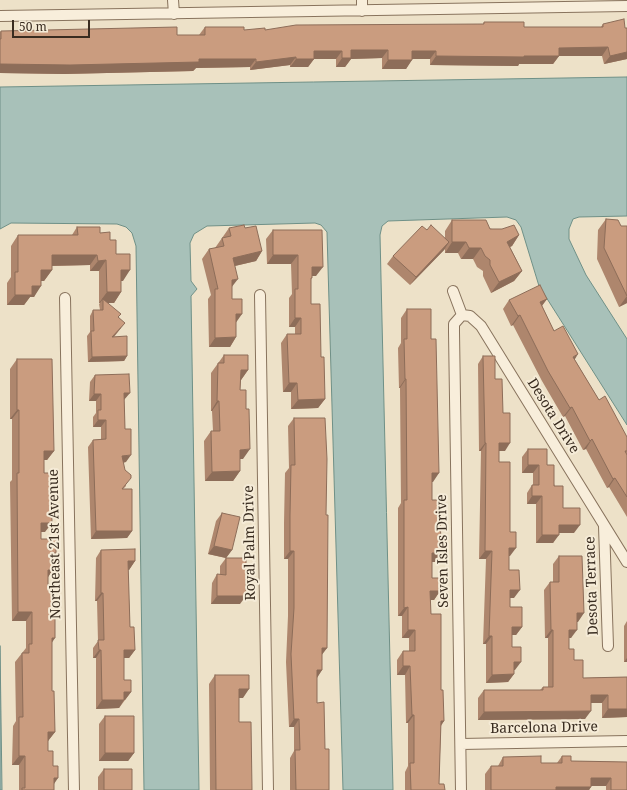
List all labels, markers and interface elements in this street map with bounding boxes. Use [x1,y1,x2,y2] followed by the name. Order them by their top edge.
[14,12,92,38] scale bar
[19,18,47,35] text: 50 m
[523,375,583,457] street label: Desota Drive
[45,469,65,619] street label: Northeast 21st Avenue
[241,485,259,601] street label: Royal Palm Drive
[434,494,452,608] street label: Seven Isles Drive
[582,536,602,636] street label: Desota Terrace
[490,719,598,737] street label: Barcelona Drive

